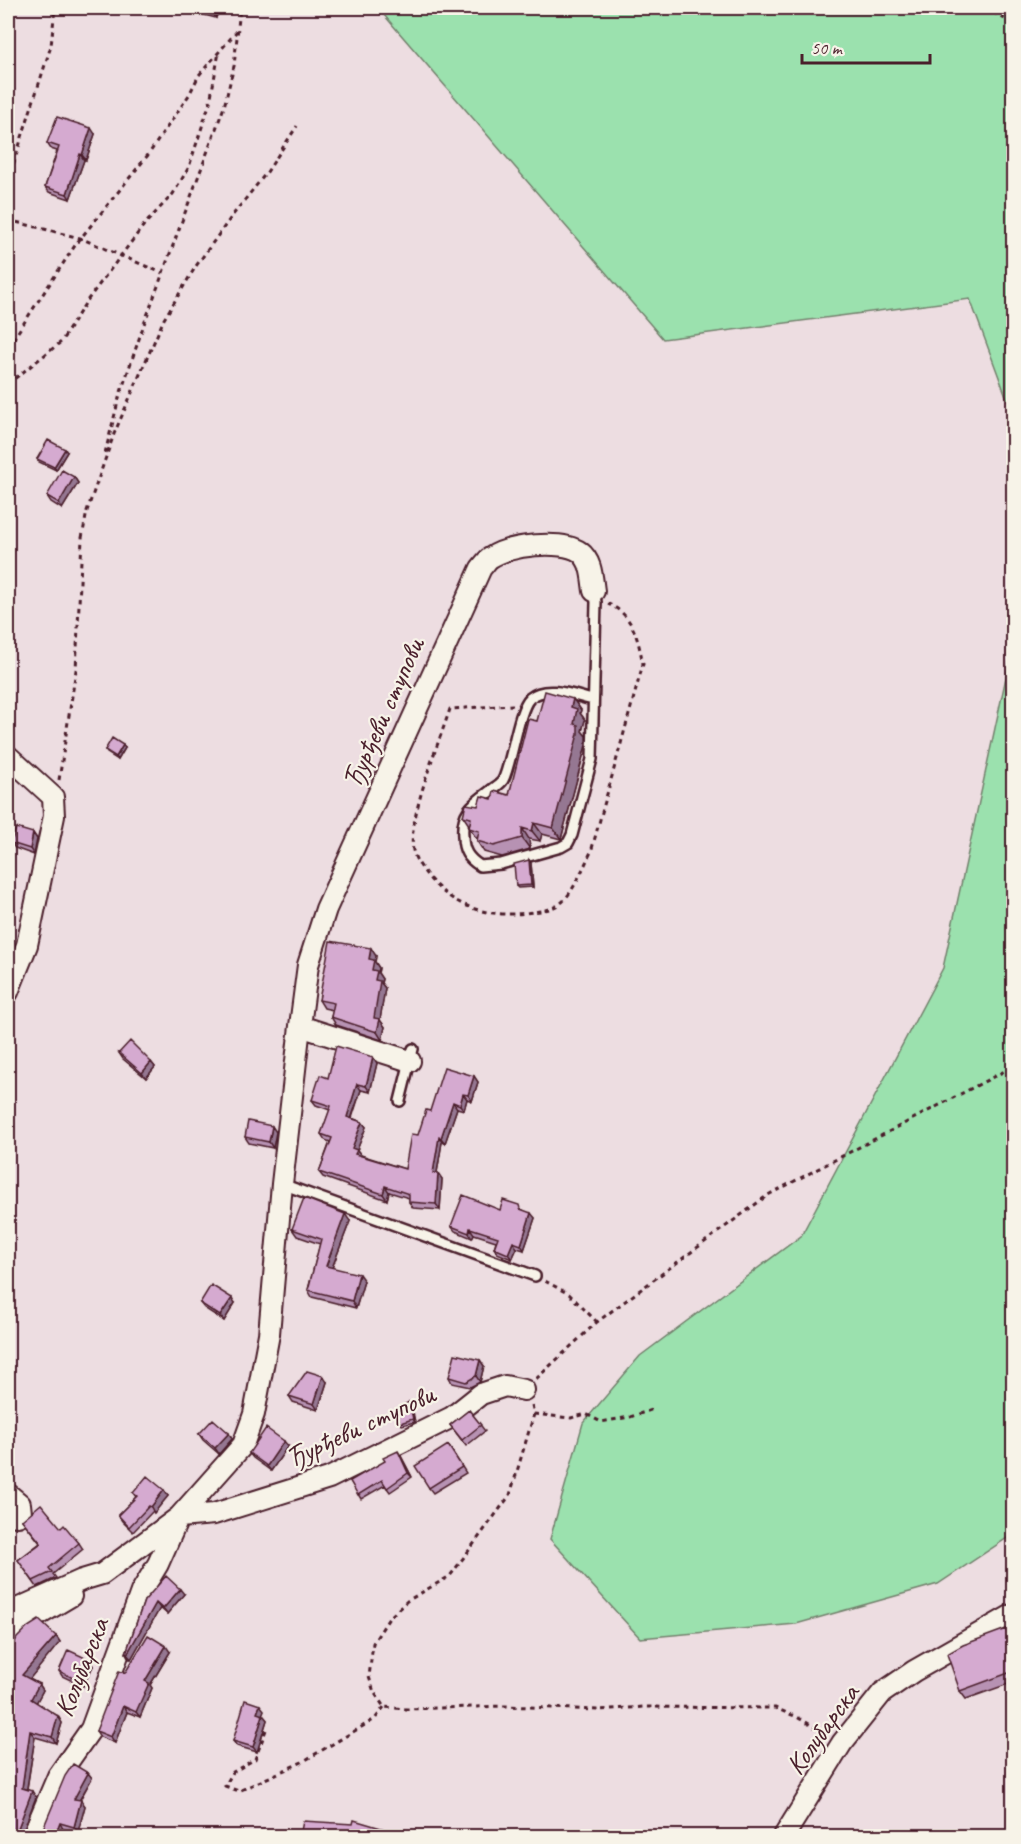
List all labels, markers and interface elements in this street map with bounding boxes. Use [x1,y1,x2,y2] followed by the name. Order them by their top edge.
[802,27,930,65] scale bar
[811,37,844,59] text: 50 m
[334,631,432,794] street label: Ђурђеви ступови
[280,1375,442,1476] street label: Ђурђеви ступови
[45,1611,117,1721] street label: Колубарска
[777,1675,868,1781] street label: Колубарска

